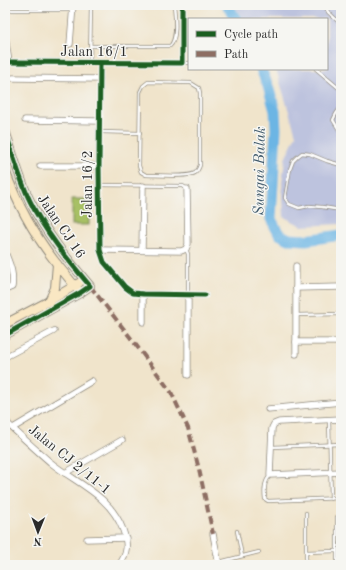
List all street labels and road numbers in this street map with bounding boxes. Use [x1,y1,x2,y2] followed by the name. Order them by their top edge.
[60,45,128,59] street label: Jalan 16/1
[81,150,95,218] street label: Jalan 16/2
[35,192,88,261] street label: Jalan CJ 16
[26,422,113,497] street label: Jalan CJ 2/11-1

